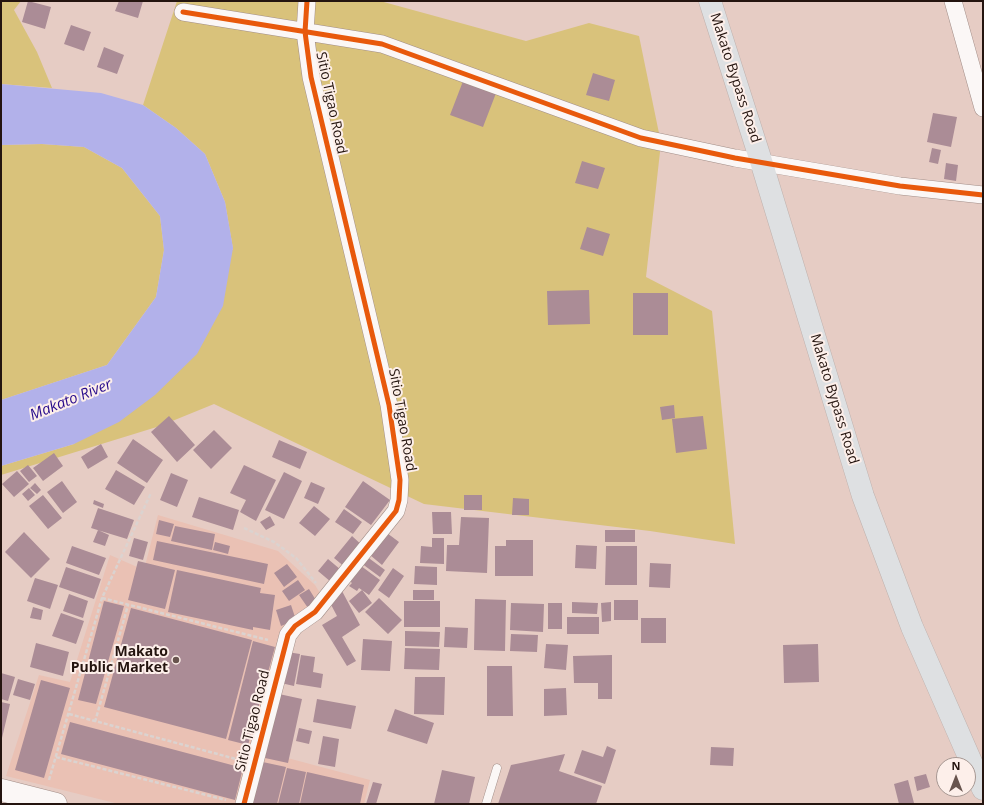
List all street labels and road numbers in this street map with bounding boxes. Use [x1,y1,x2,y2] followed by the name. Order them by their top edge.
[706,11,764,145] street label: Makato Bypass Road
[312,50,350,156] street label: Sitio Tigao Road
[806,332,862,466] street label: Makato Bypass Road
[385,367,419,473] street label: Sitio Tigao Road
[232,669,274,773] street label: Sitio Tigao Road

